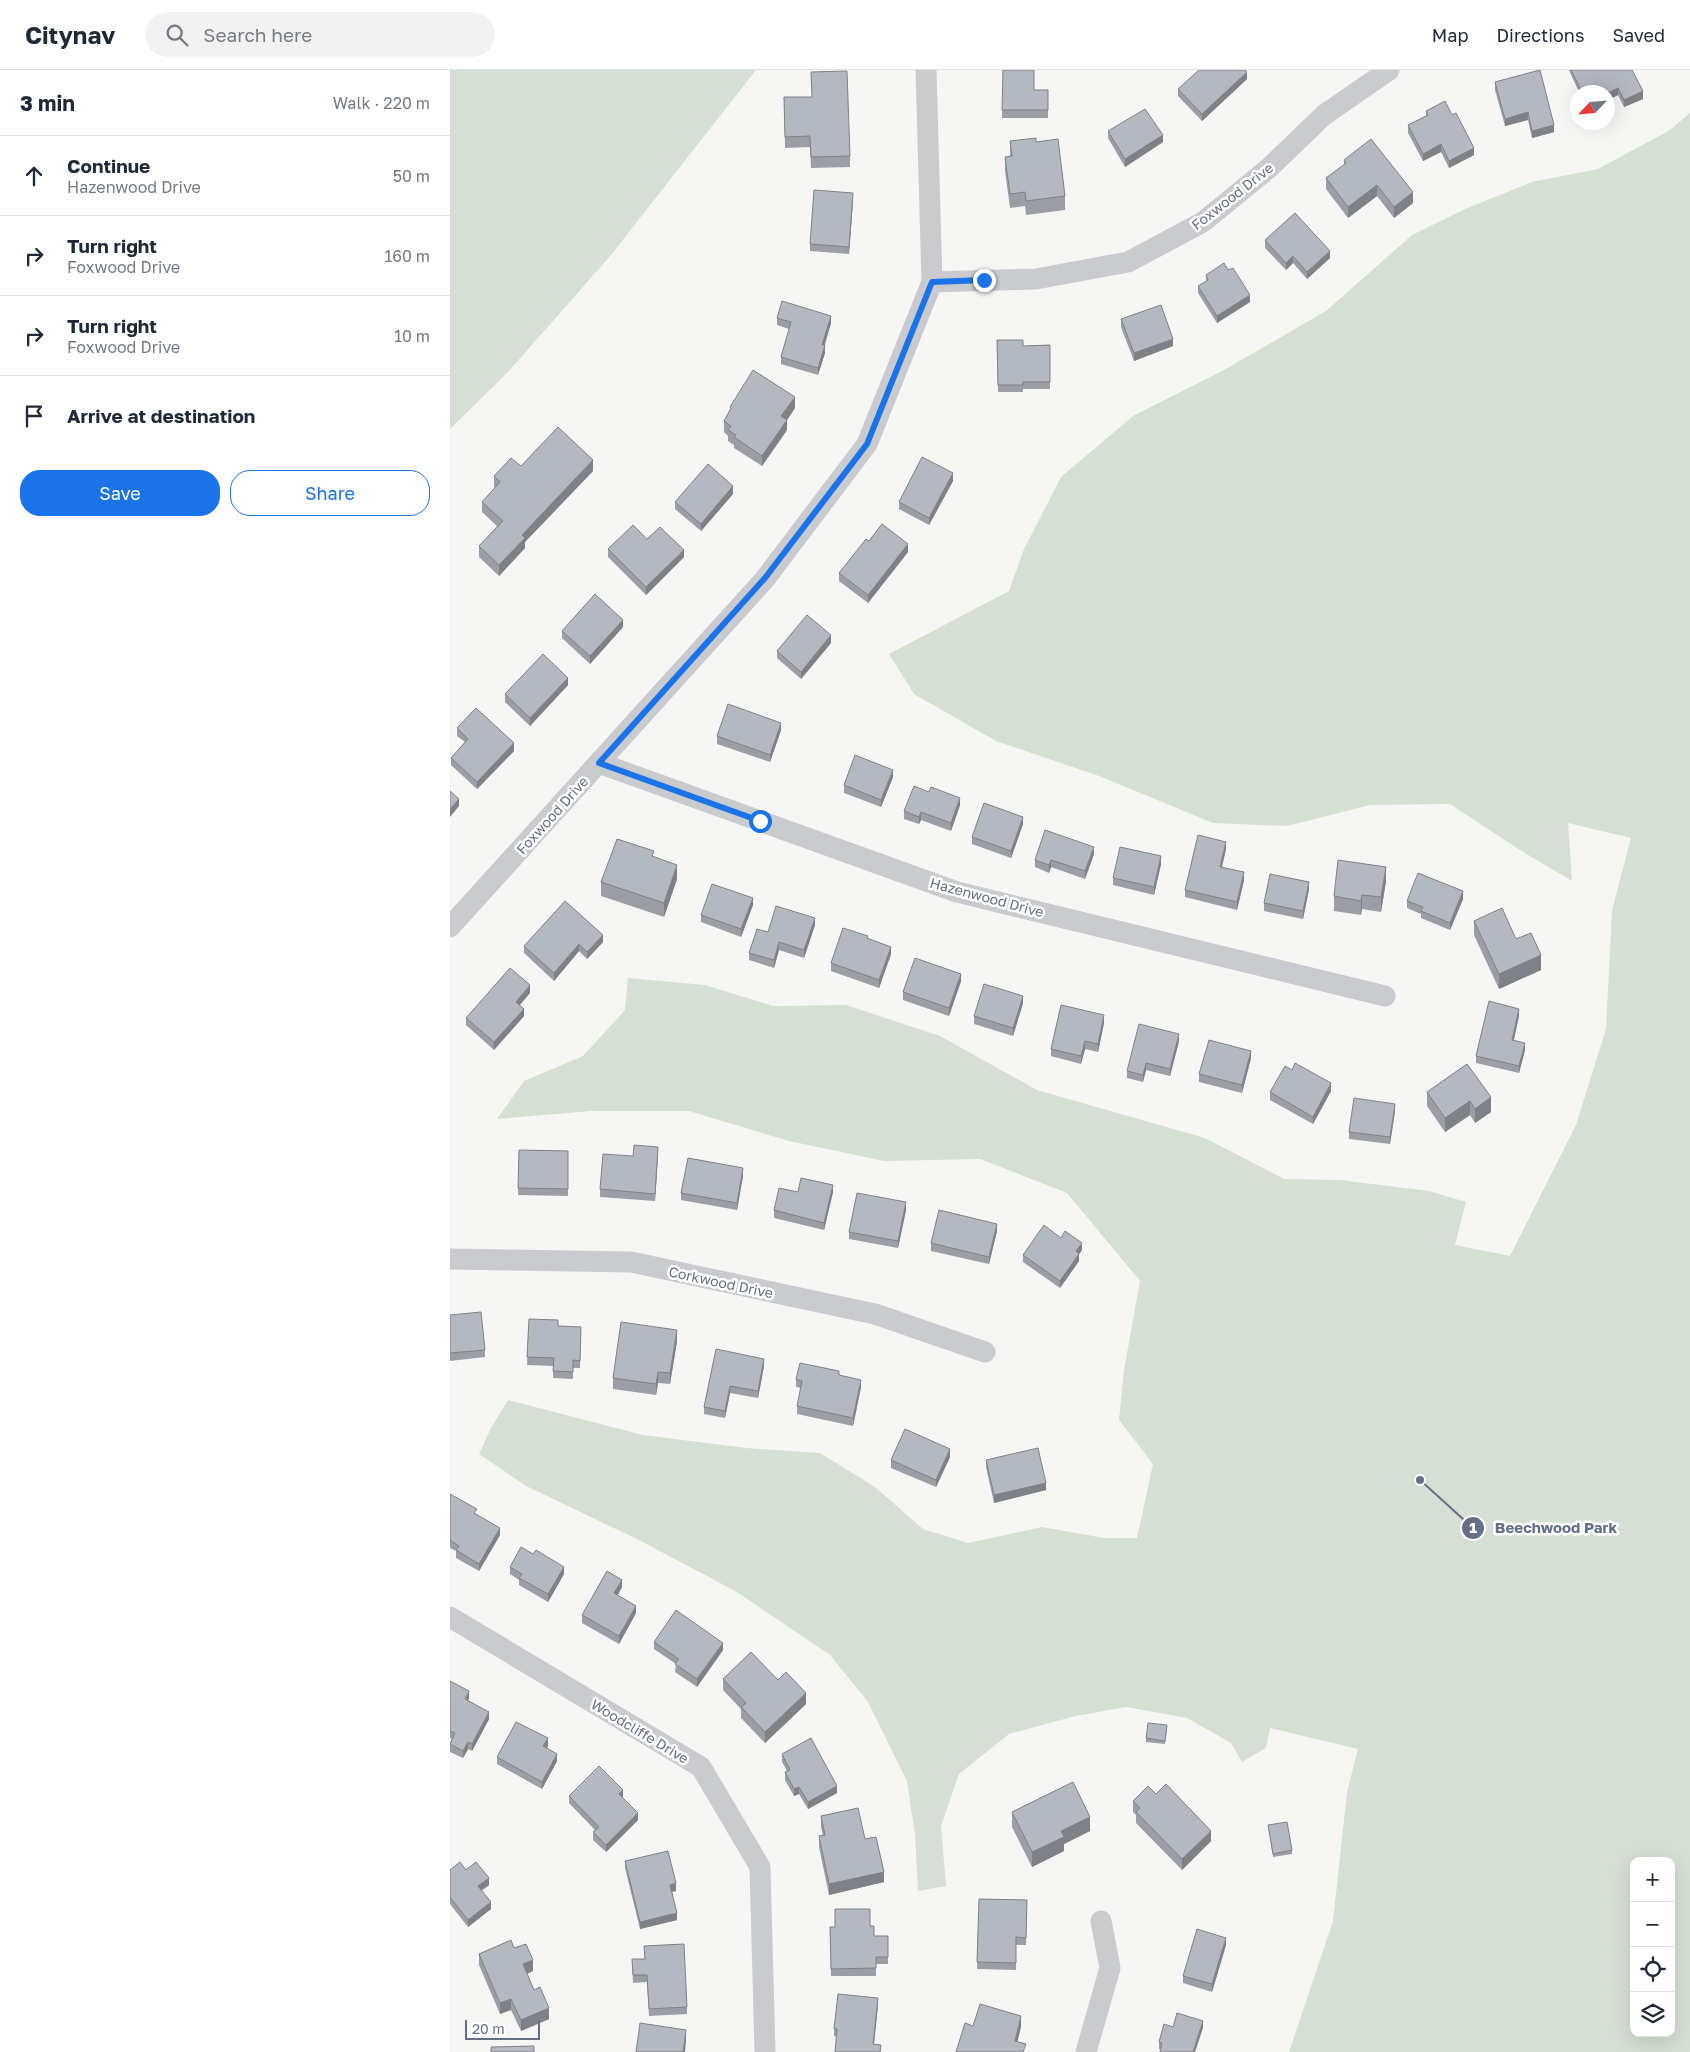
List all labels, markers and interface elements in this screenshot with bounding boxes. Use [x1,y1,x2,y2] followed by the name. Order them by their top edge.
[145,12,495,57] search box
[25,20,115,49] text: Citynav
[163,21,191,49] icon: search
[203,23,312,46] text: Search here
[1432,24,1468,46] text: Map
[1496,24,1584,46] text: Directions
[1612,24,1665,46] text: Saved
[1570,85,1615,130] north arrow
[20,90,75,116] text: 3 min
[333,93,430,113] text: Walk · 220 m
[67,154,150,177] text: Continue
[1188,159,1276,233] street label: Foxwood Drive
[20,162,48,190] icon: ahead
[393,166,430,186] text: 50 m
[67,177,201,197] text: Hazenwood Drive
[67,234,157,257] text: Turn right
[20,242,48,270] icon: right
[384,246,430,266] text: 160 m
[67,257,180,277] text: Foxwood Drive
[973,269,996,292] route end
[67,314,157,337] text: Turn right
[20,322,48,350] icon: right
[394,326,430,346] text: 10 m
[67,337,180,357] text: Foxwood Drive
[20,402,48,430] icon: arrive
[67,404,255,427] text: Arrive at destination
[20,470,220,516] button: Save
[230,470,430,516] button: Share
[513,773,591,857] street label: Foxwood Drive
[749,810,772,833] route start
[928,874,1046,920] street label: Hazenwood Drive
[667,1263,775,1301] street label: Corkwood Drive
[1460,1513,1627,1543] callout: Beechwood Park
[1469,1518,1477,1536] text: 1
[1495,1518,1617,1536] text: Beechwood Park
[588,1695,692,1767] street label: Woodcliffe Drive
[1630,1857,1675,2037] map controls
[1630,1857,1675,1902] button: +
[1630,1902,1675,1947] button: −
[1630,1947,1675,1992] button: locate
[1630,1992,1675,2037] button: layers
[465,2017,540,2040] scale bar
[472,2020,505,2037] text: 20 m

